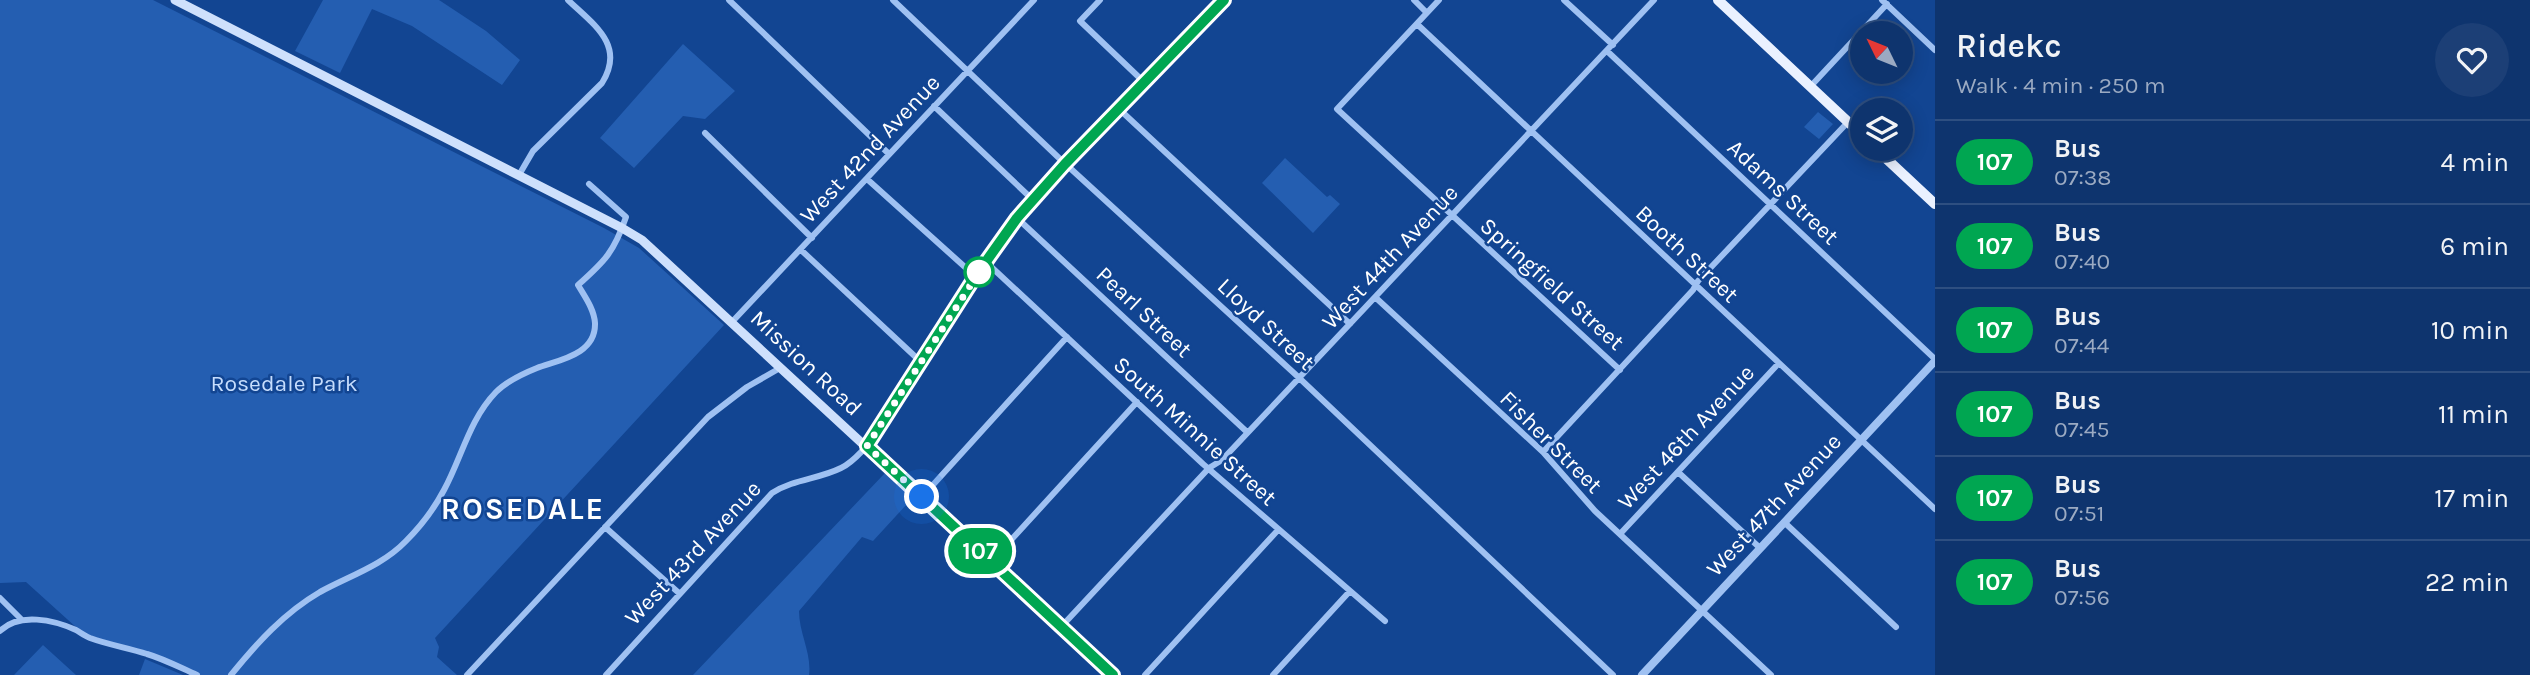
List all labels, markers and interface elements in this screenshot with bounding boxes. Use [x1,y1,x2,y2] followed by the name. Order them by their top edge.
[1850,21,1913,84] north arrow
[1850,21,1913,161] map controls
[2435,23,2509,97] button: heart
[1956,27,2062,65] text: Ridekc
[794,69,946,229] street label: West 42nd Avenue
[1956,72,2165,99] text: Walk · 4 min · 250 m
[1850,98,1913,161] button: layers
[2054,133,2101,164] text: Bus
[1722,134,1844,250] street label: Adams Street
[2441,147,2509,178] text: 4 min
[1977,148,2012,176] text: 107
[2054,164,2111,191] text: 07:38
[1316,179,1464,335] street label: West 44th Avenue
[1630,200,1744,309] street label: Booth Street
[1474,212,1630,356] street label: Springfield Street
[2054,217,2101,248] text: Bus
[2440,231,2509,262] text: 6 min
[1977,232,2012,260] text: 107
[2054,248,2110,275] text: 07:40
[964,257,994,287] unlabelled marker
[1091,261,1198,363] street label: Pearl Street
[1212,272,1320,376] street label: Lloyd Street
[2054,301,2101,332] text: Bus
[745,305,867,421] street label: Mission Road
[2431,315,2509,346] text: 10 min
[1977,316,2012,344] text: 107
[2054,332,2109,359] text: 07:44
[1108,351,1282,511] street label: South Minnie Street
[1612,359,1760,515] street label: West 46th Avenue
[210,370,358,397] park label: Rosedale Park
[1494,385,1608,499] street label: Fisher Street
[2054,385,2101,416] text: Bus
[2438,399,2509,430] text: 11 min
[1977,400,2012,428] text: 107
[2054,416,2110,443] text: 07:45
[1701,428,1847,582] street label: West 47th Avenue
[2054,469,2101,500] text: Bus
[619,475,767,631] street label: West 43rd Avenue
[904,479,939,514] your location
[2434,483,2509,514] text: 17 min
[1977,484,2012,512] text: 107
[441,491,605,527] district label: ROSEDALE
[2054,500,2104,527] text: 07:51
[940,528,1020,574] line badge: 107
[962,537,998,565] text: 107
[2054,553,2101,584] text: Bus
[2425,567,2509,598] text: 22 min
[1977,568,2012,596] text: 107
[2054,584,2110,611] text: 07:56

